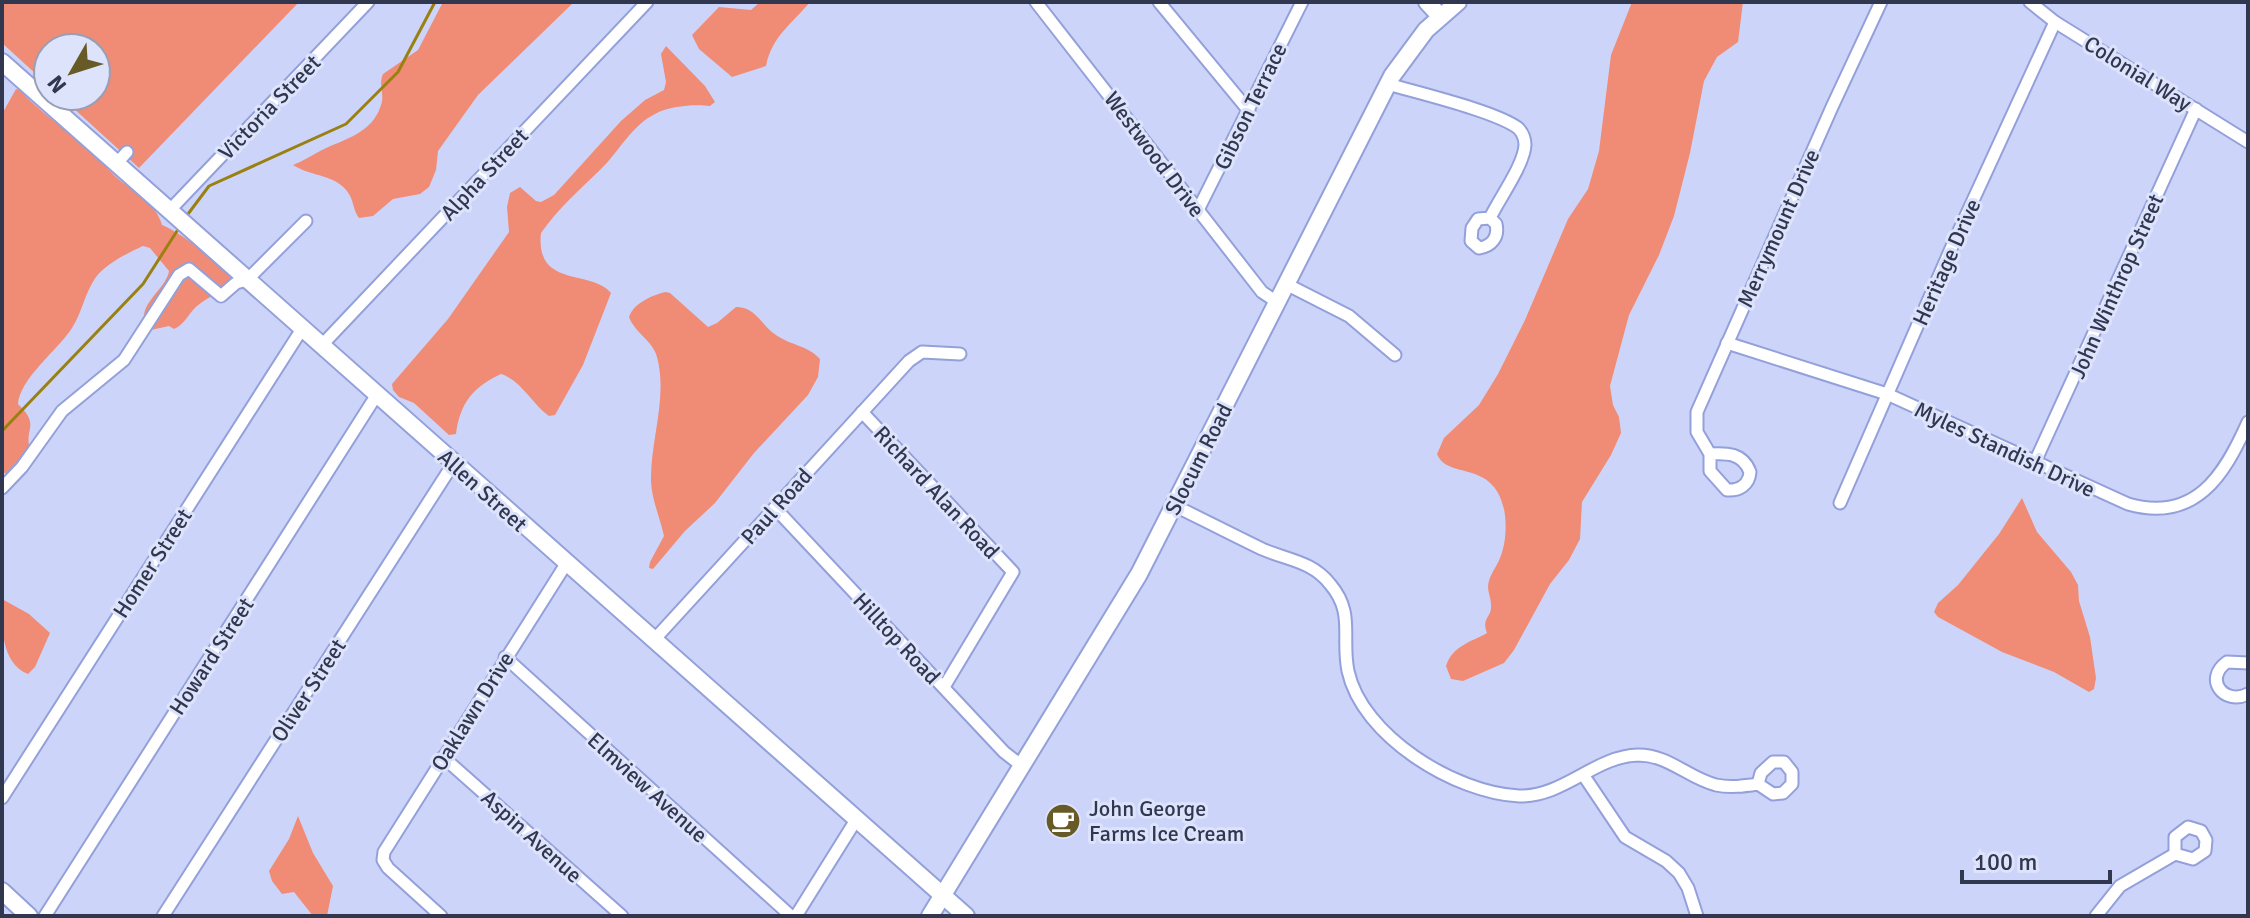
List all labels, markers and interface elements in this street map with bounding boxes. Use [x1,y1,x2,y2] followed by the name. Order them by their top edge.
[2079,30,2197,117] street label: Colonial Way
[32,32,112,112] north arrow
[1208,38,1293,174] street label: Gibson Terrace
[213,49,326,166] street label: Victoria Street
[42,70,72,99] text: N
[1099,86,1211,223] street label: Westwood Drive
[435,122,534,226] street label: Alpha Street
[1731,145,1825,312] street label: Merrymount Drive
[2064,189,2169,383] street label: John Winthrop Street
[1907,195,1986,330] street label: Heritage Drive
[1910,396,2099,503] street label: Myles Standish Drive
[1159,399,1238,520] street label: Slocum Road
[868,420,1005,564] street label: Richard Alan Road
[432,443,533,538] street label: Allen Street
[735,463,818,550] street label: Paul Road
[107,503,198,623] street label: Homer Street
[847,587,946,690] street label: Hilltop Road
[163,592,260,720] street label: Howard Street
[265,633,352,747] street label: Oliver Street
[425,647,520,776] street label: Oaklawn Drive
[582,726,713,848] street label: Elmview Avenue
[476,784,588,889] street label: Aspin Avenue
[1089,795,1244,847] place label: John George Farms Ice Cream
[1044,802,1082,840] cafe icon: John George Farms Ice Cream
[1962,834,2110,884] scale bar
[1974,847,2037,877] text: 100 m

